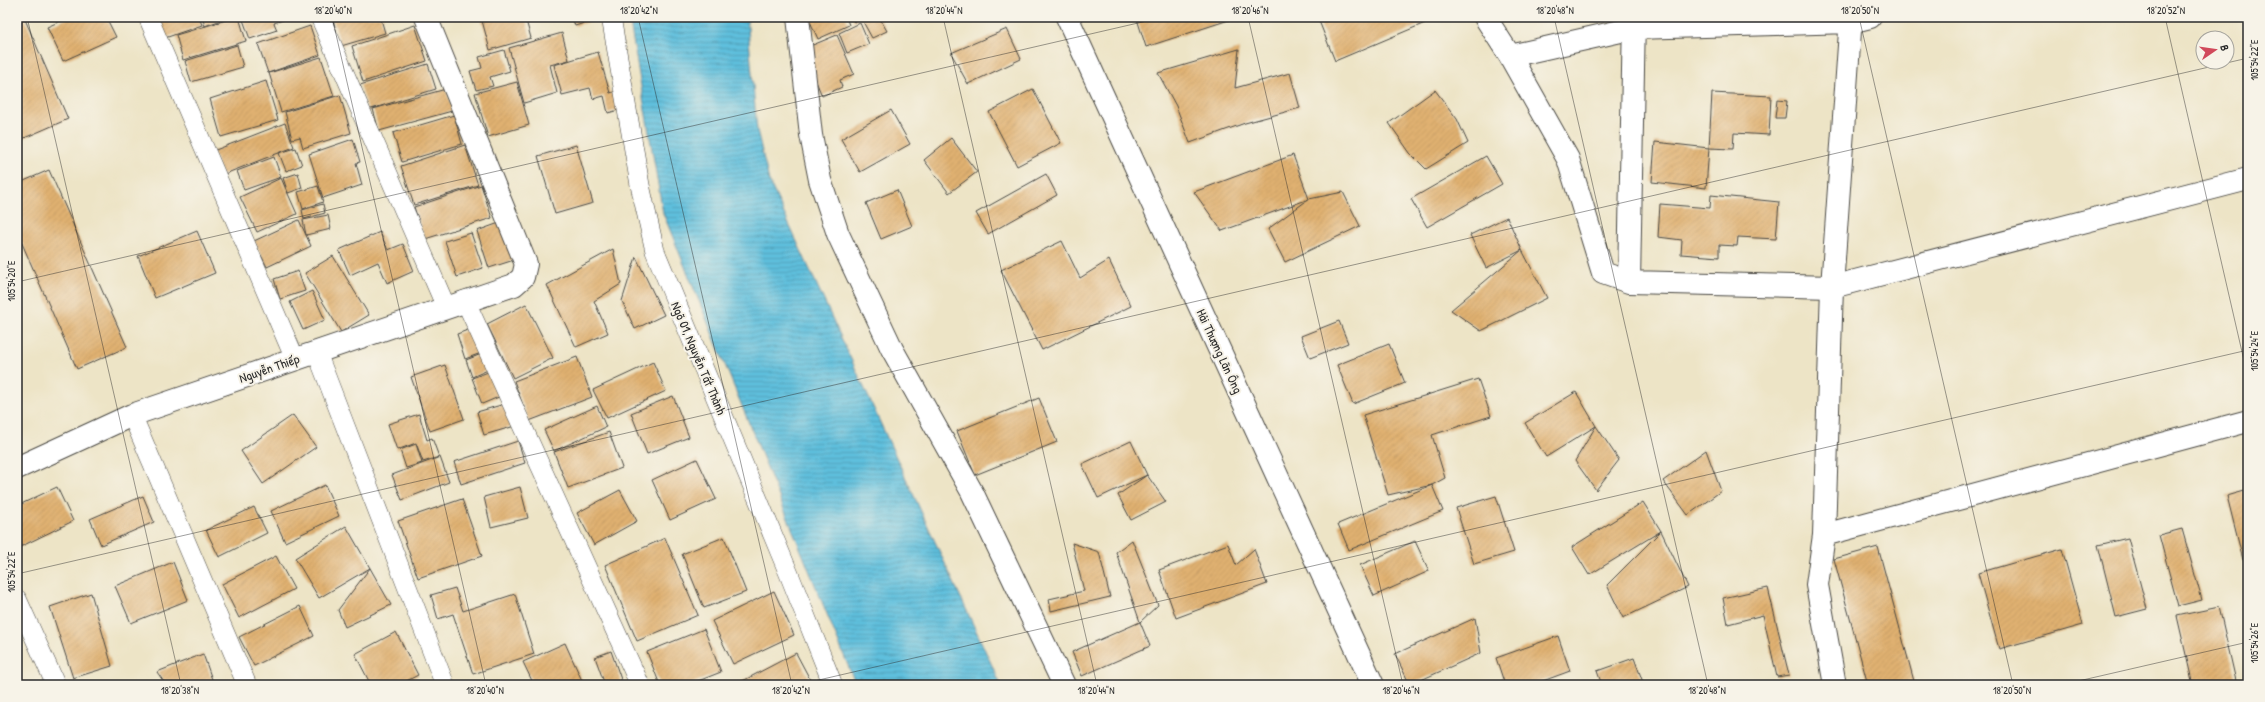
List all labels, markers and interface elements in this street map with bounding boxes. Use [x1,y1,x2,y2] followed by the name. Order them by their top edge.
[314,4,352,17] text: 18°20'40"N
[620,4,658,17] text: 18°20'42"N
[926,4,962,17] text: 18°20'44"N
[1231,4,1269,17] text: 18°20'46"N
[1536,4,1574,17] text: 18°20'48"N
[1841,4,1879,17] text: 18°20'50"N
[2147,4,2185,17] text: 18°20'52"N
[2195,30,2235,70] north arrow
[2248,39,2261,81] text: 105°54'22"E
[2217,43,2232,52] text: B
[5,260,18,301] text: 105°54'20"E
[667,299,731,418] street label: Ngõ 01, Nguyễn Tất Thành
[1193,306,1248,396] street label: Hải Thượng Lãn Ông
[2248,330,2261,371] text: 105°54'24"E
[236,349,302,387] street label: Nguyễn Thiếp
[5,551,18,593] text: 105°54'22"E
[2248,622,2261,663] text: 105°54'26"E
[161,684,199,697] text: 18°20'38"N
[466,684,504,697] text: 18°20'40"N
[772,684,810,697] text: 18°20'42"N
[1078,684,1114,697] text: 18°20'44"N
[1382,684,1420,697] text: 18°20'46"N
[1688,684,1726,697] text: 18°20'48"N
[1993,684,2031,697] text: 18°20'50"N

